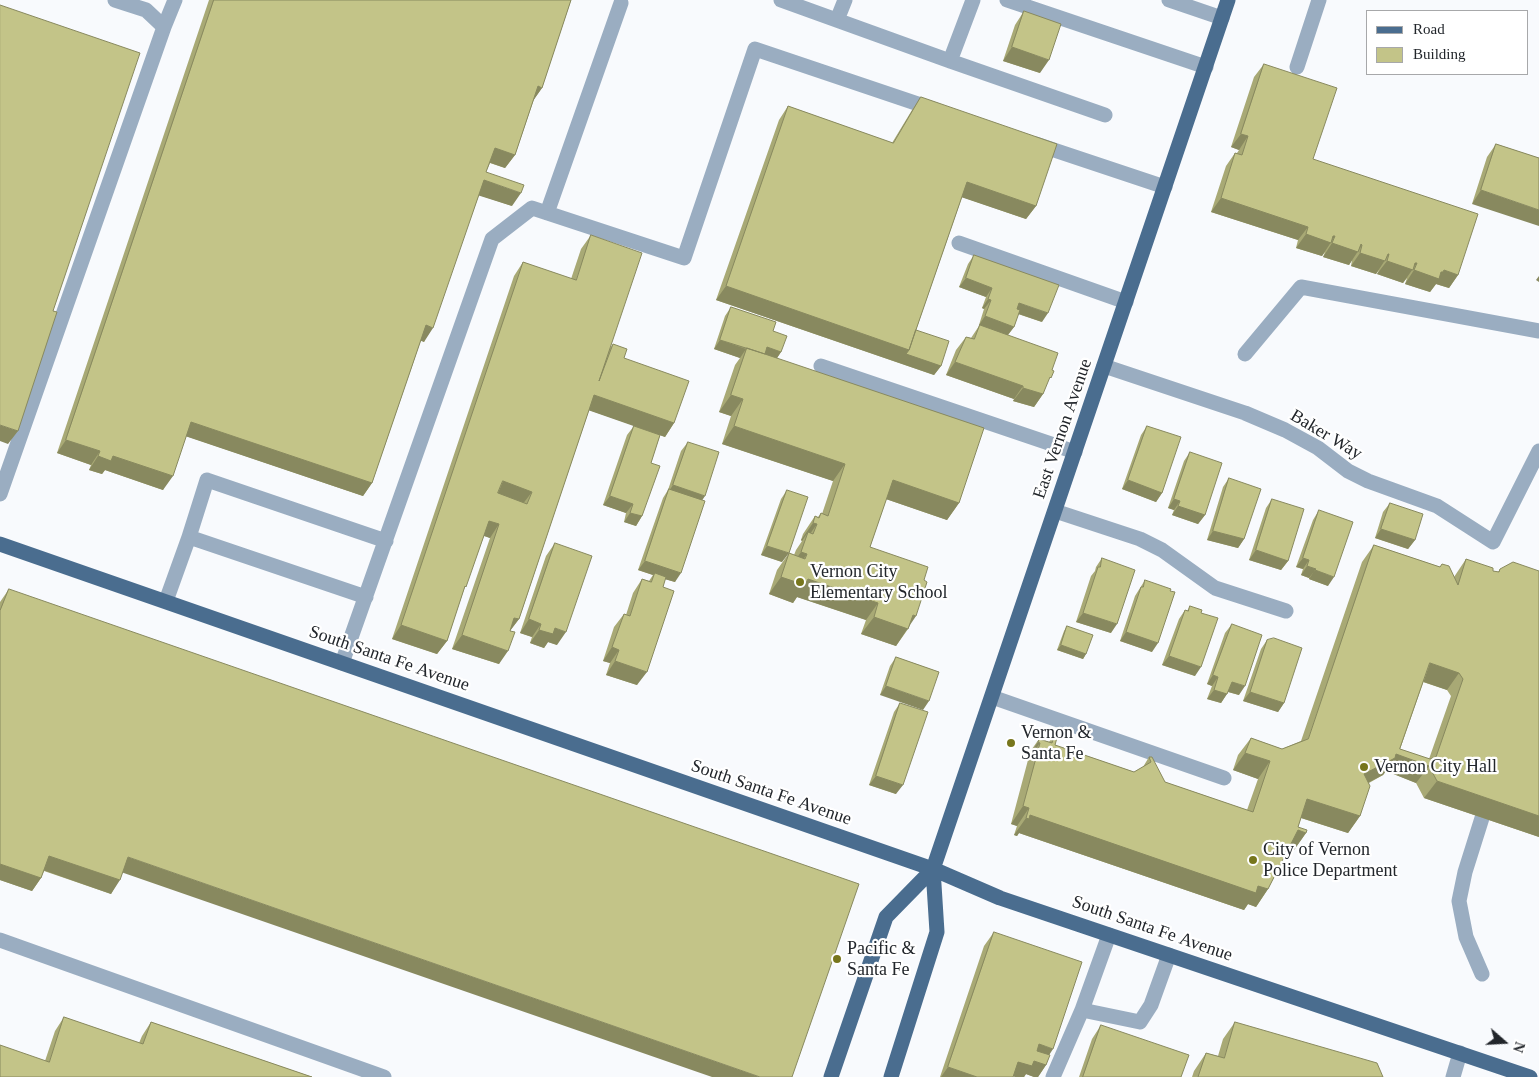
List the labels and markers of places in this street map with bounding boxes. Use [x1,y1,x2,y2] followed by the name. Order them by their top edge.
[810,561,947,604] place label: Vernon City Elementary School
[794,576,806,588] marker: Vernon City Elementary School
[1021,722,1091,764] place label: Vernon & Santa Fe
[1005,737,1017,749] marker: Vernon & Santa Fe
[1374,756,1497,778] place label: Vernon City Hall
[1358,761,1370,773] marker: Vernon City Hall
[1263,839,1397,882] place label: City of Vernon Police Department
[1247,854,1259,866] marker: City of Vernon Police Department
[847,938,915,981] place label: Pacific & Santa Fe
[831,953,843,965] marker: Pacific & Santa Fe

